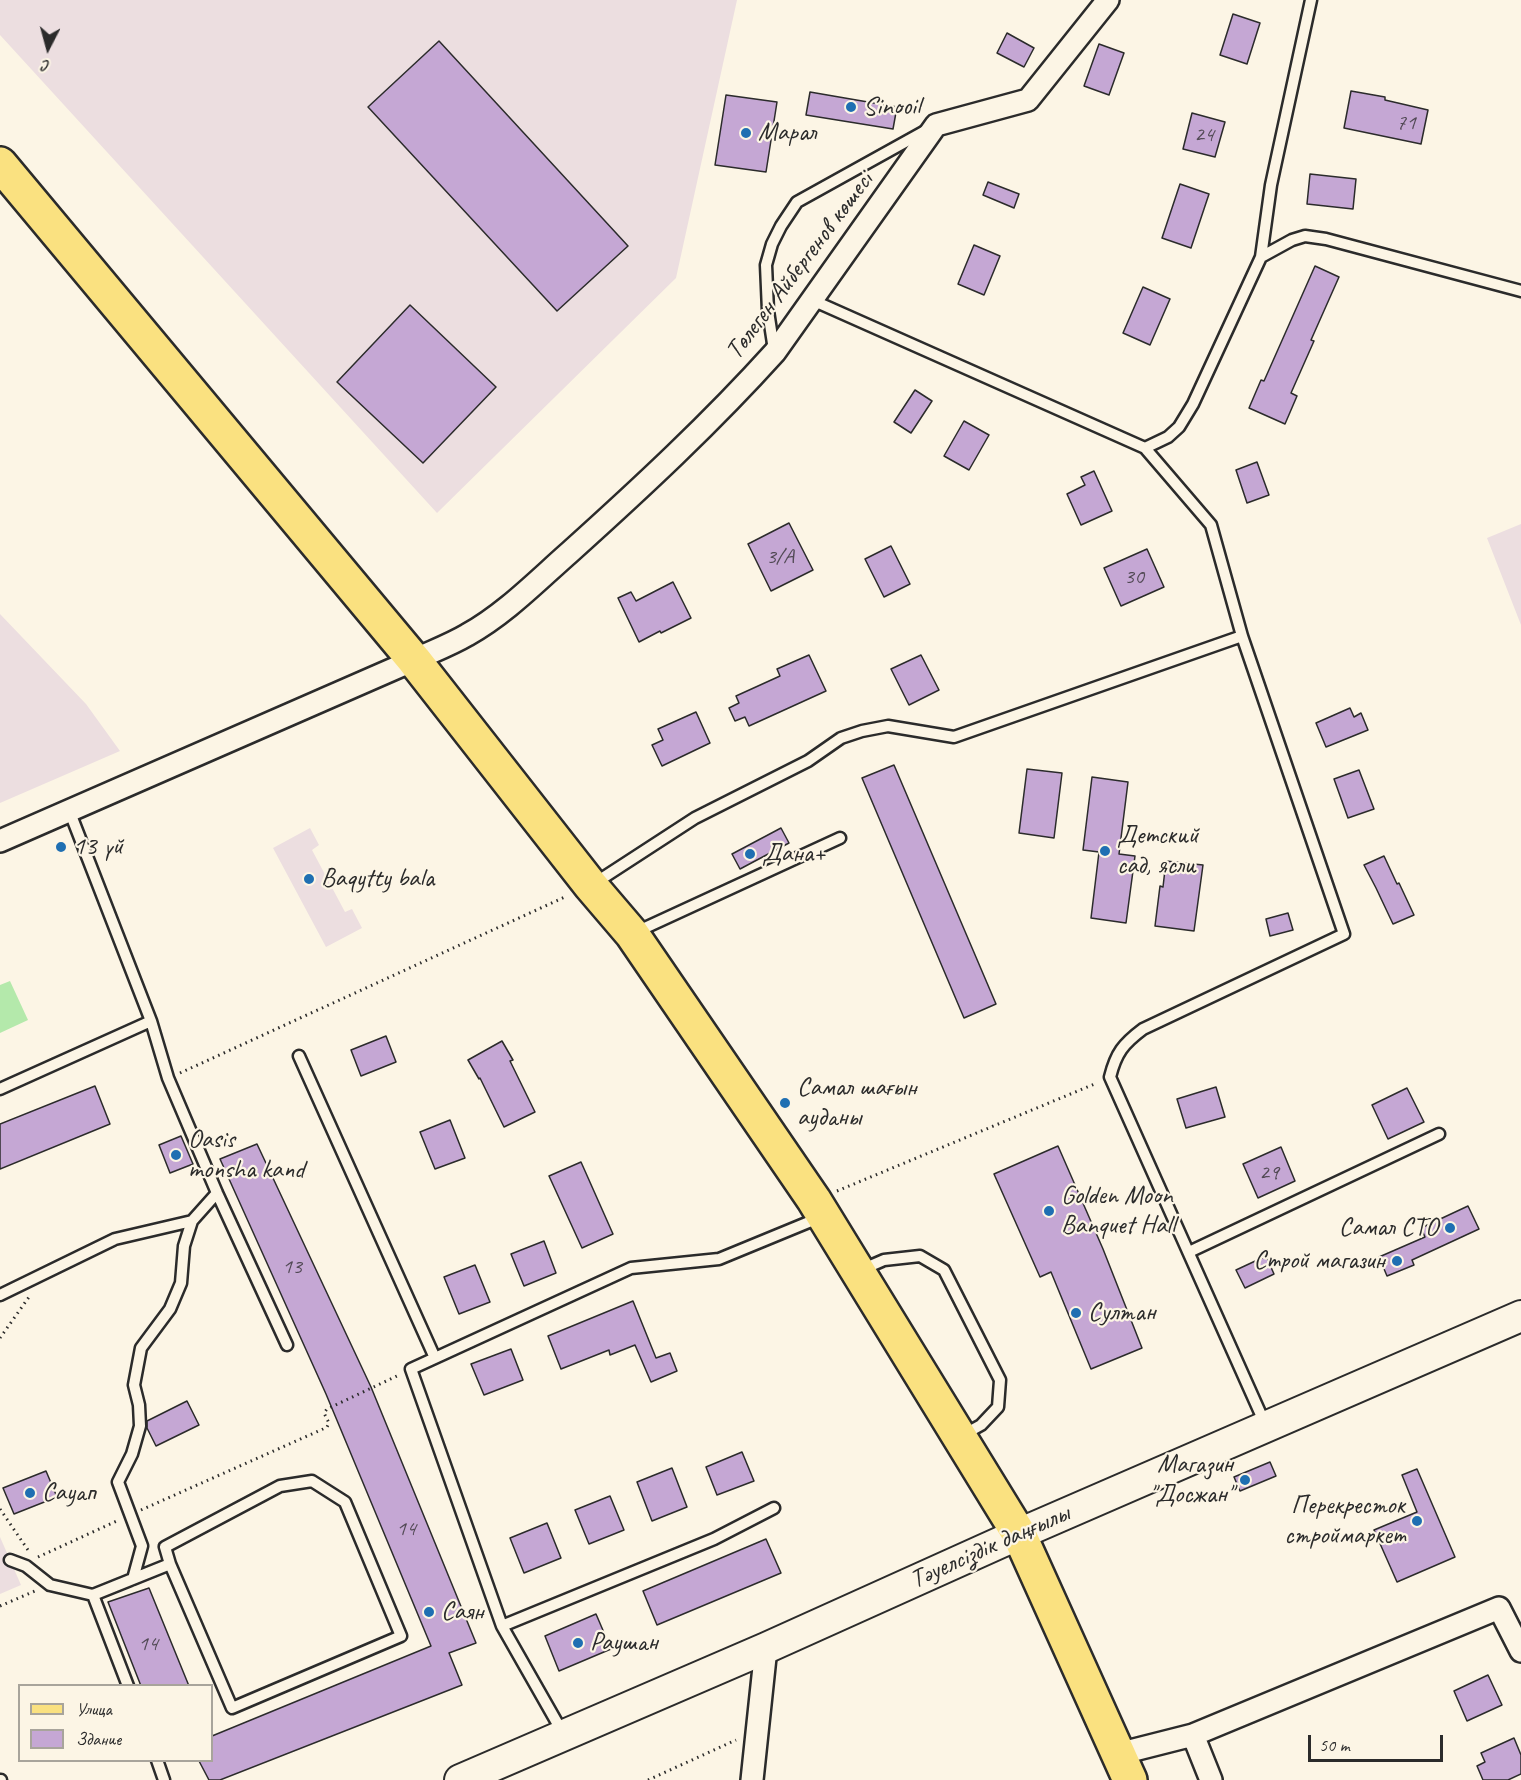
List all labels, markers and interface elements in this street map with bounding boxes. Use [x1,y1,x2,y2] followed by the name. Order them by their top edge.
[18,18,78,78] north arrow
[41,56,51,76] text: С
[863,91,920,123] place label: Sinooil
[844,100,858,114] marker: Sinooil
[1396,110,1416,136] house number: 71
[758,117,816,149] place label: Марал
[1194,122,1214,148] house number: 24
[739,126,753,140] marker: Марал
[719,166,881,366] street label: Төлеген Айбергенов көшесі
[766,544,794,570] house number: 3/А
[1124,564,1144,590] house number: 30
[1117,820,1198,882] place label: Детский сад, ясли
[73,831,123,863] place label: 13 үй
[762,838,825,870] place label: Дана+
[54,840,68,854] marker: 13 үй
[1098,844,1112,858] marker: Детский сад, ясли
[743,847,757,861] marker: Дана+
[321,863,434,895] place label: Baqytty bala
[302,872,316,886] marker: Baqytty bala
[797,1072,917,1134] place label: Самал шағын ауданы
[778,1096,792,1110] marker: Самал шағын ауданы
[188,1124,304,1186] place label: Oasis monsha kand
[169,1148,183,1162] marker: Oasis monsha kand
[1259,1160,1279,1186] house number: 29
[1061,1180,1175,1242] place label: Golden Moon Banquet Hall
[1042,1204,1056,1218] marker: Golden Moon Banquet Hall
[1339,1212,1438,1244] place label: Самал СТО
[1443,1221,1457,1235] marker: Самал СТО
[1253,1245,1385,1277] place label: Строй магазин
[282,1254,302,1280] house number: 13
[1390,1254,1404,1268] marker: Строй магазин
[1088,1297,1155,1329] place label: Султан
[1069,1306,1083,1320] marker: Султан
[1149,1449,1233,1510] place label: Магазин "Досжан"
[1238,1473,1252,1487] marker: Магазин "Досжан"
[42,1477,96,1509] place label: Сауап
[23,1486,37,1500] marker: Сауап
[1284,1490,1405,1552] place label: Перекресток строймаркет
[905,1498,1075,1596] street label: Тәуелсіздік даңғылы
[1410,1514,1424,1528] marker: Перекресток строймаркет
[396,1516,416,1542] house number: 14
[441,1596,484,1628] place label: Саян
[422,1605,436,1619] marker: Саян
[590,1627,658,1659] place label: Раушан
[138,1631,158,1657] house number: 14
[571,1636,585,1650] marker: Раушан
[18,1684,213,1762] legend
[76,1698,112,1720] text: Улица
[1311,1723,1446,1761] scale bar
[76,1728,121,1750] text: Здание
[1319,1734,1350,1756] text: 50 m

